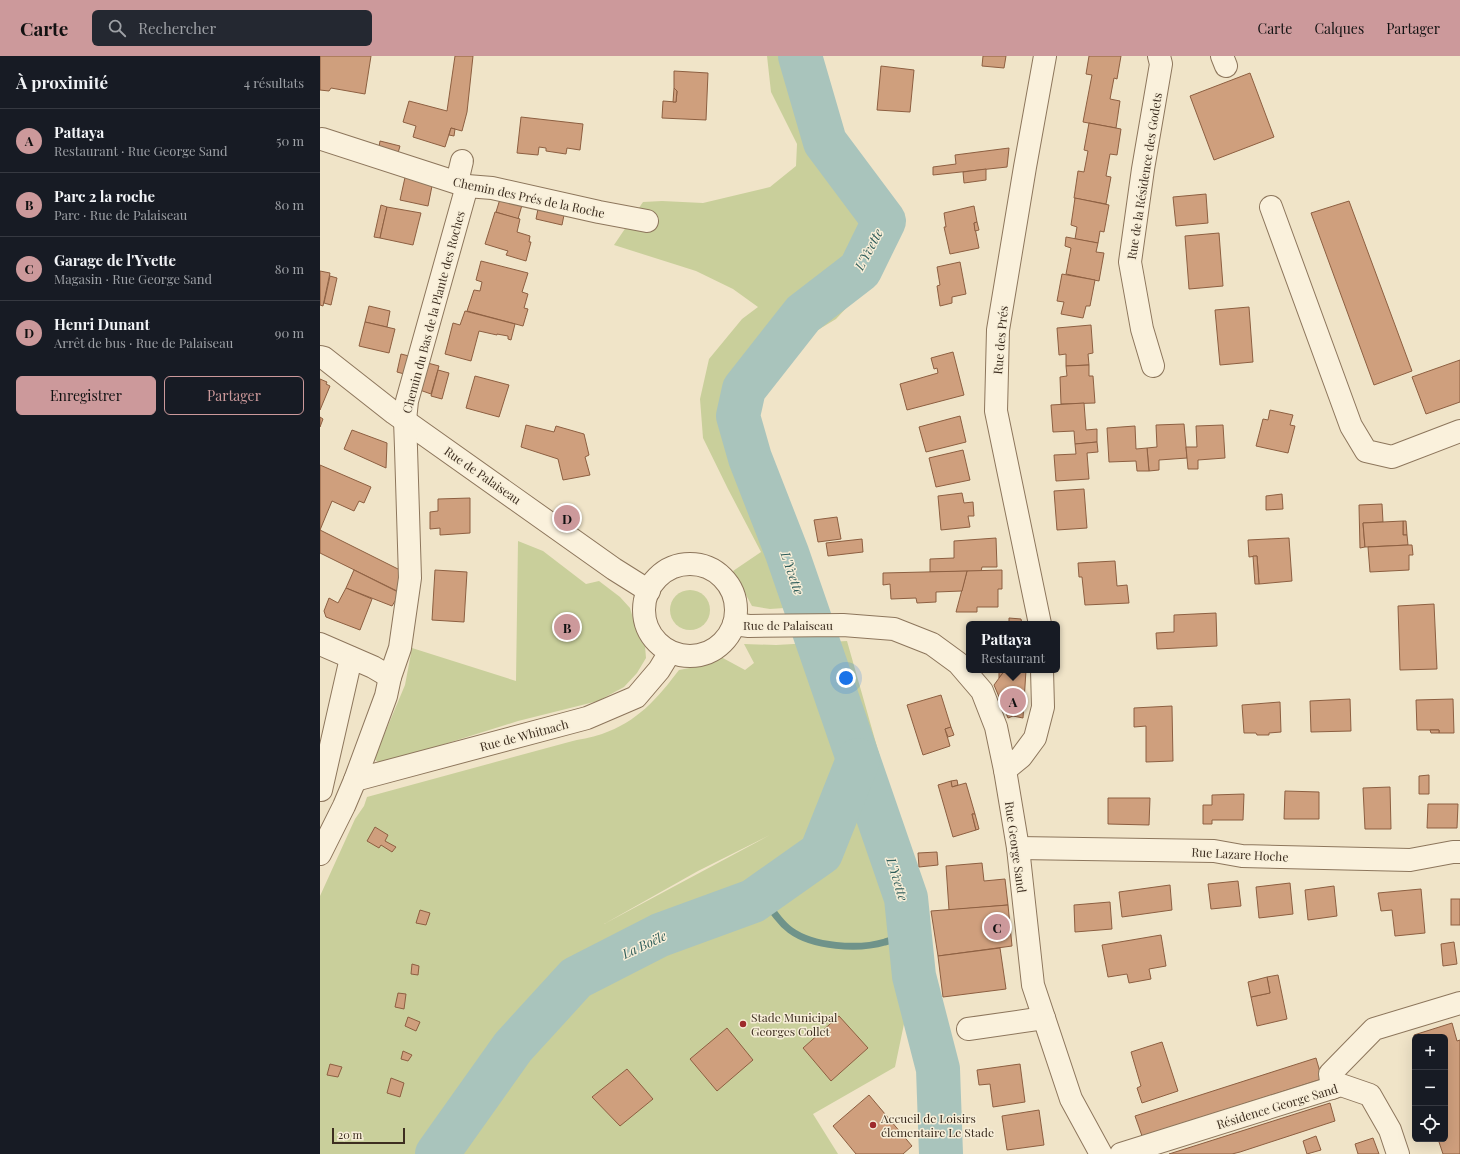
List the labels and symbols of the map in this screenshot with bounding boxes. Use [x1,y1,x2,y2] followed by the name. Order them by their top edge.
[1123,91,1165,261] street label: Rue de la Résidence des Godets
[452,173,606,221] street label: Chemin des Prés de la Roche
[398,209,468,415] street label: Chemin du Bas de la Plante des Roches
[850,225,886,273] water label: L'Yvette
[989,305,1011,375] street label: Rue des Prés
[442,443,524,507] street label: Rue de Palaiseau
[554,503,580,533] pin: D
[777,548,808,597] water label: L'Yvette
[554,612,580,642] pin: B
[743,617,833,633] street label: Rue de Palaiseau
[836,668,856,688] your location
[1000,686,1026,716] pin: A
[478,715,570,755] street label: Rue de Whitnach
[1002,800,1030,894] street label: Rue George Sand
[1191,843,1289,865] street label: Rue Lazare Hoche
[883,854,913,903] water label: L'Yvette
[984,912,1010,942] pin: C
[618,926,669,962] water label: La Boële
[751,1009,838,1039] place label: Stade Municipal Georges Collet
[738,1019,748,1029] marker: Stade Municipal Georges Collet
[1214,1080,1340,1132] street label: Résidence George Sand
[880,1110,994,1140] place label: Accueil de Loisirs élementaire Le Stade
[868,1120,878,1130] marker: Accueil de Loisirs élementaire Le Stade
[332,1126,405,1145] scale bar

